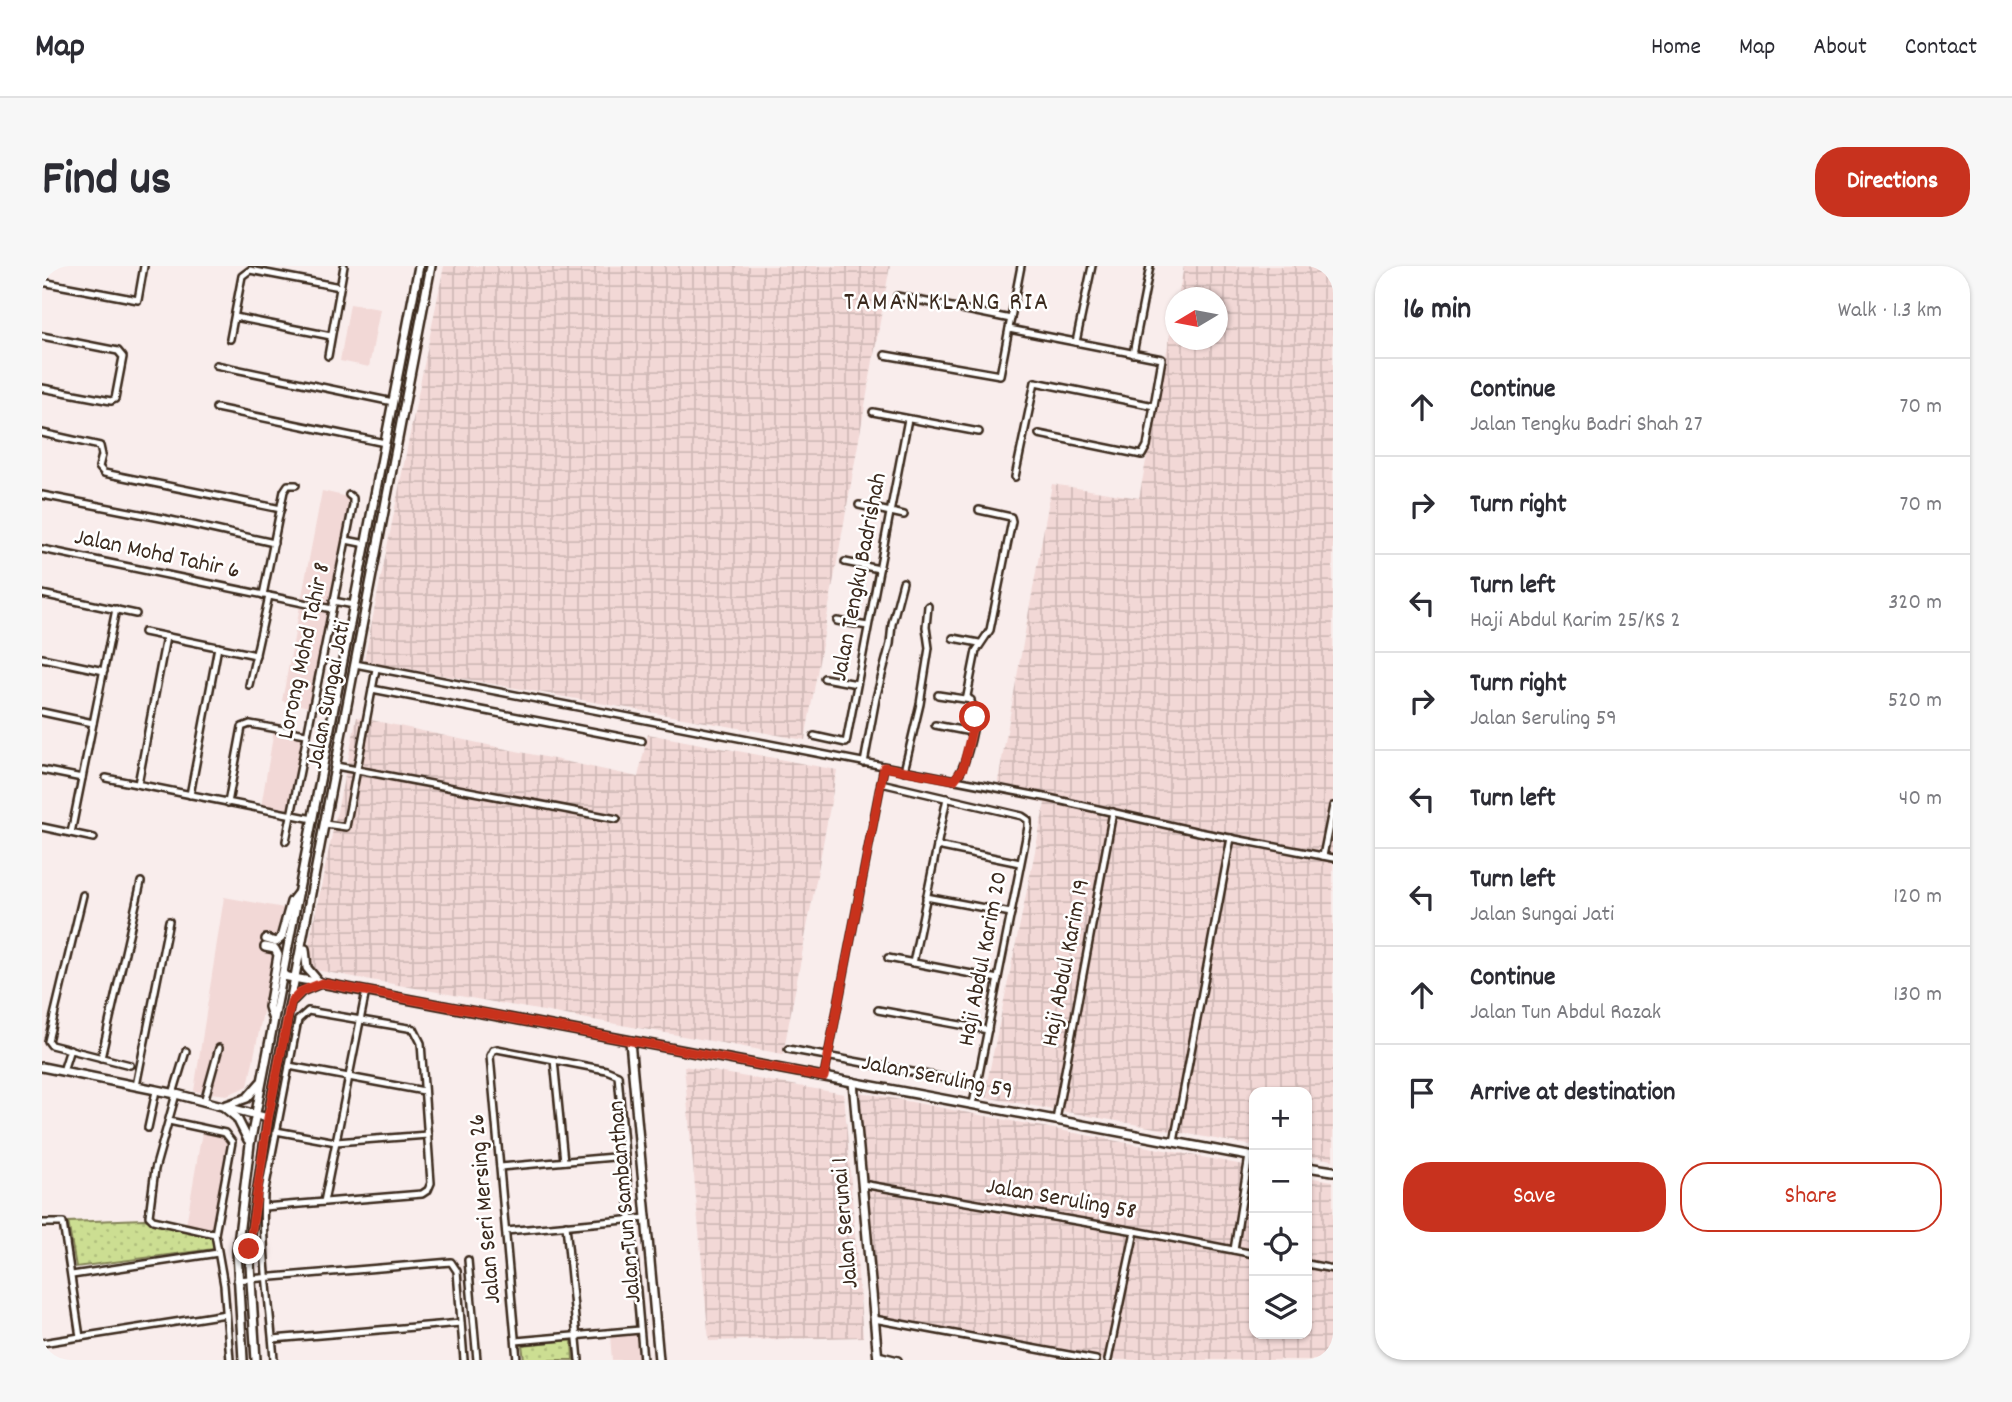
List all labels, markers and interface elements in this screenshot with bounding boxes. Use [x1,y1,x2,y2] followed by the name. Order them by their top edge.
[35,25,85,72] text: Map
[1651,31,1701,65] text: Home
[1739,31,1775,65] text: Map
[1813,31,1867,65] text: About
[1905,31,1977,65] text: Contact
[42,147,171,217] text: Find us
[1815,147,1970,217] button: Directions
[844,285,1050,322] district label: TAMAN KLANG RIA
[1165,287,1228,350] north arrow
[1403,290,1471,333] text: 16 min
[1838,295,1942,328] text: Walk · 1.3 km
[1470,372,1555,409] text: Continue
[1403,388,1441,426] icon: ahead
[1900,391,1942,424] text: 70 m
[1470,409,1703,442] text: Jalan Tengku Badri Shah 27
[823,470,897,684] street label: Jalan Tengku Badrishah
[1403,486,1441,524] icon: right
[1470,487,1567,524] text: Turn right
[1900,489,1942,522] text: 70 m
[71,521,243,589] street label: Jalan Mohd Tahir 6
[270,559,340,743] street label: Lorong Mohd Tahir 8
[1470,568,1556,605] text: Turn left
[1403,584,1441,622] icon: left
[1888,587,1942,620] text: 320 m
[1470,605,1681,638] text: Haji Abdul Karim 25/KS 2
[299,618,361,772] street label: Jalan Sungai Jati
[1470,666,1567,703] text: Turn right
[1403,682,1441,720] icon: right
[1888,685,1942,718] text: 520 m
[959,701,990,732] route start
[1470,703,1617,736] text: Jalan Seruling 59
[1403,780,1441,818] icon: left
[1470,781,1556,818] text: Turn left
[1899,783,1942,816] text: 40 m
[1470,862,1556,899] text: Turn left
[950,869,1018,1049] street label: Haji Abdul Karim 20
[1034,876,1100,1050] street label: Haji Abdul Karim 19
[1403,878,1441,916] icon: left
[1893,881,1942,914] text: 120 m
[1470,899,1614,932] text: Jalan Sungai Jati
[1470,960,1555,997] text: Continue
[1403,976,1441,1014] icon: ahead
[1893,979,1942,1012] text: 130 m
[1470,997,1661,1030] text: Jalan Tun Abdul Razak
[859,1047,1015,1109] street label: Jalan Seruling 59
[1403,1074,1441,1112] icon: arrive
[1470,1075,1675,1112] text: Arrive at destination
[1249,1087,1312,1339] map controls
[1249,1087,1312,1150] button: +
[600,1099,652,1305] street label: Jalan Tun Sambanthan
[461,1112,511,1306] street label: Jalan Seri Mersing 26
[1249,1150,1312,1213] button: −
[823,1156,869,1290] street label: Jalan Serunai 1
[1403,1162,1666,1232] button: Save
[1680,1162,1942,1232] button: Share
[983,1170,1139,1230] street label: Jalan Seruling 58
[1249,1213,1312,1276] button: locate
[233,1233,264,1264] route end
[1249,1276,1312,1339] button: layers

